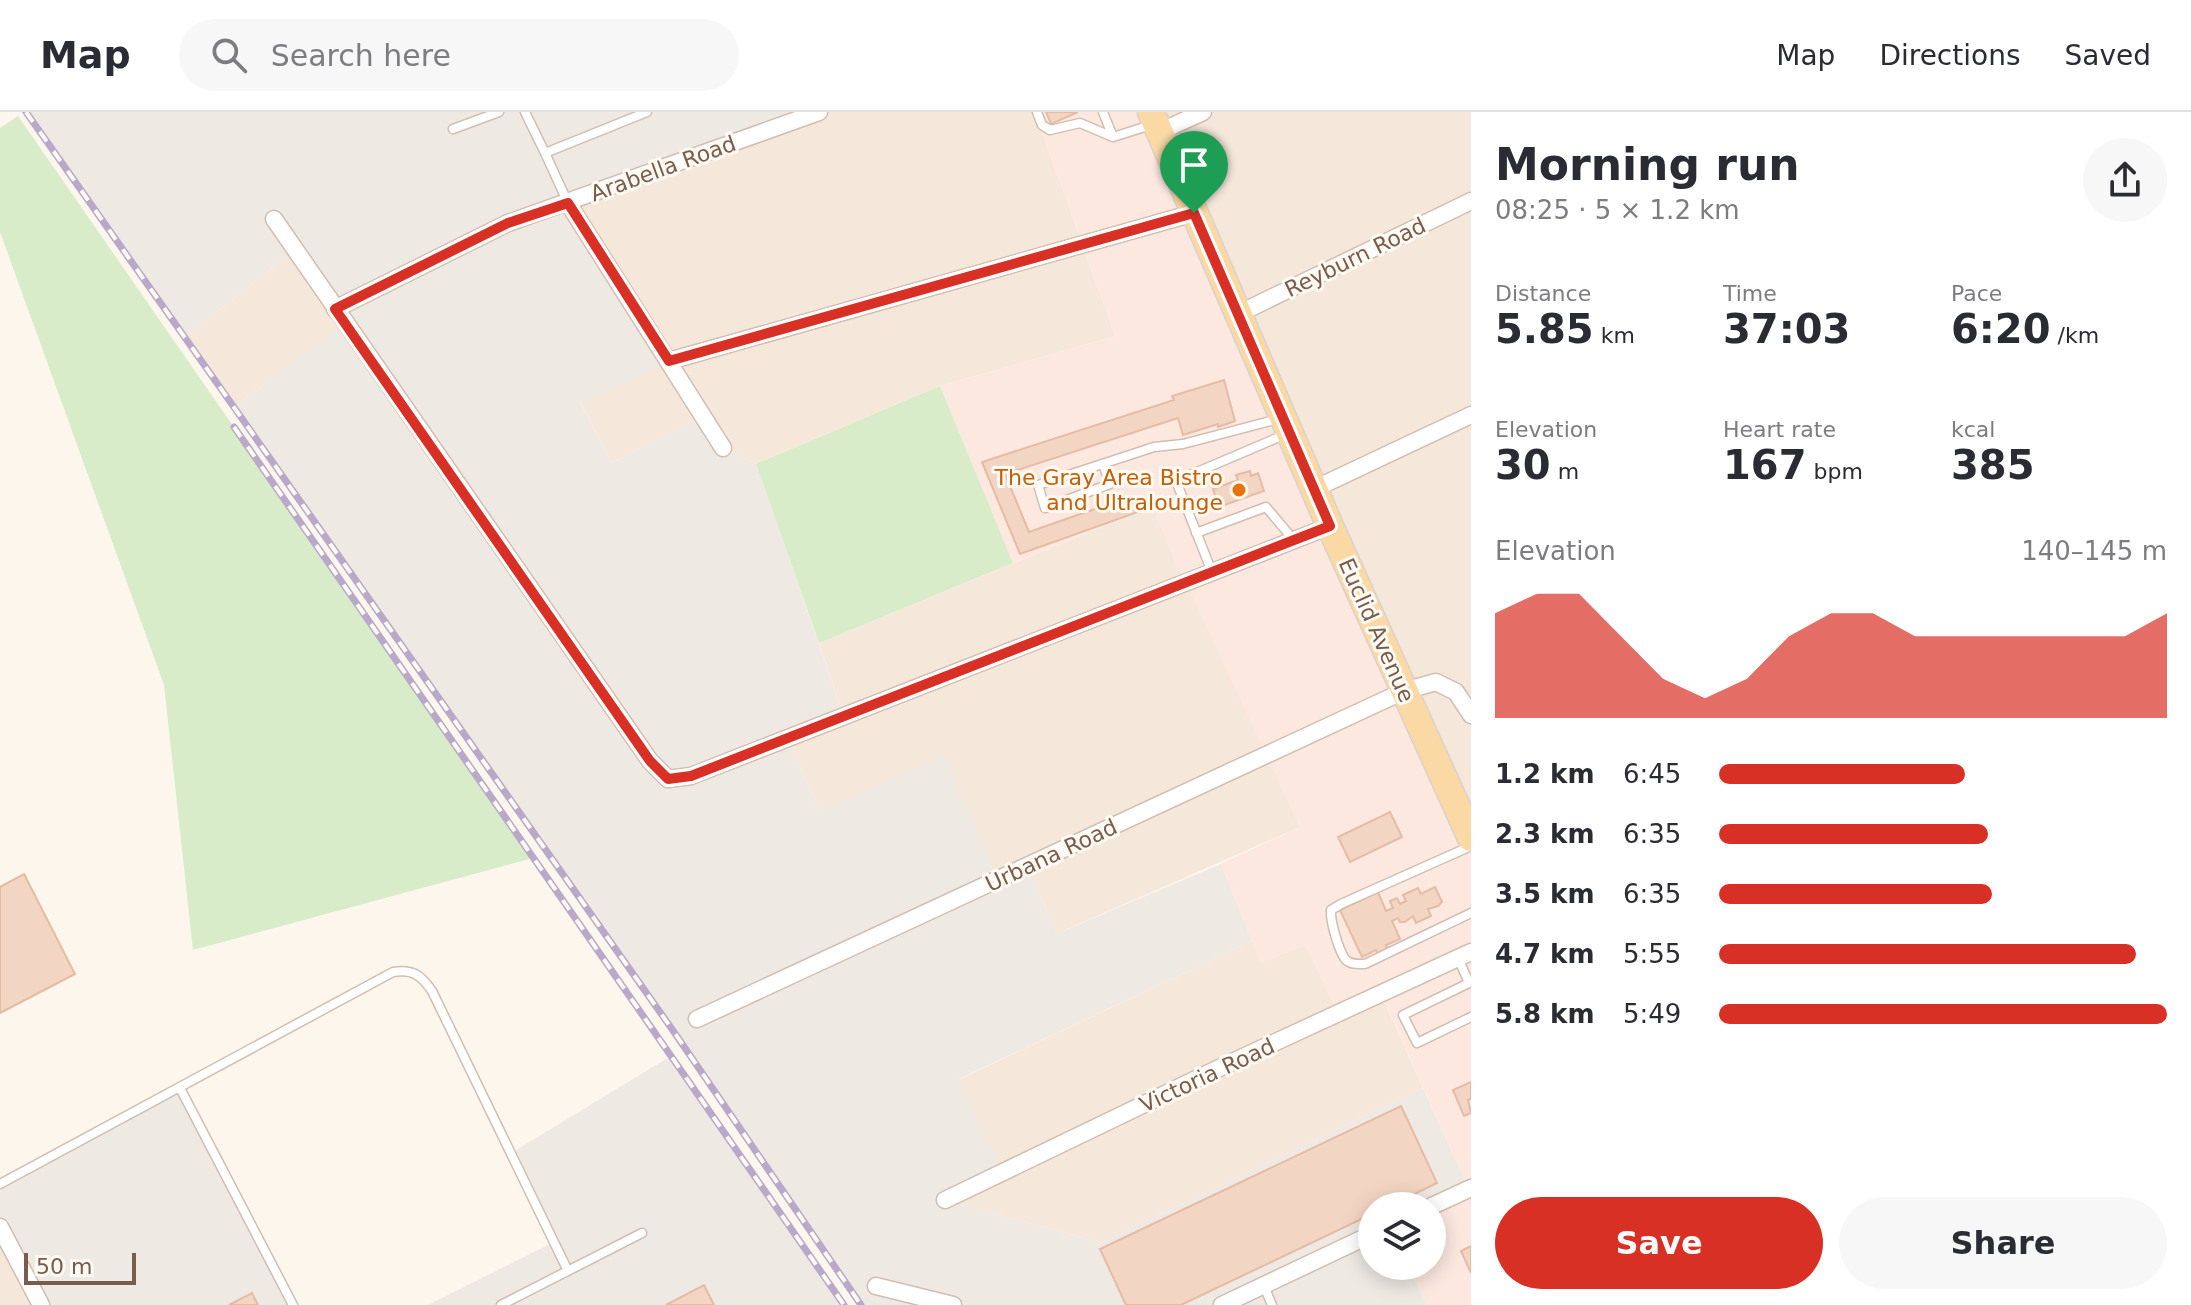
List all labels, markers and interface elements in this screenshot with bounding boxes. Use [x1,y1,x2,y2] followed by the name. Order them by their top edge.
[179,19,739,91] search box
[40,33,131,77] text: Map
[207,33,251,77] icon: search
[271,38,451,73] text: Search here
[1776,39,1835,72] text: Map
[1879,39,2020,72] text: Directions
[2064,39,2151,72] text: Saved
[587,131,739,206] street label: Arabella Road
[1160,131,1228,213] pin
[2083,138,2167,222] button: share
[1495,139,1800,190] text: Morning run
[1172,143,1216,187] icon: arrive
[1495,195,1740,225] text: 08:25 · 5 × 1.2 km
[1281,213,1430,302] street label: Reyburn Road
[1495,281,1591,306] text: Distance
[1723,281,1777,306] text: Time
[1951,281,2002,306] text: Pace
[1495,306,1594,352] text: 5.85
[1723,306,1850,352] text: 37:03
[1951,306,2051,352] text: 6:20
[1594,323,1635,348] text: km
[2051,323,2099,348] text: /km
[1495,417,1597,442] text: Elevation
[1723,417,1836,442] text: Heart rate
[1951,417,1995,442] text: kcal
[1495,442,1551,488] text: 30
[1723,442,1807,488] text: 167
[1951,442,2035,488] text: 385
[1551,459,1579,484] text: m
[1807,459,1863,484] text: bpm
[994,465,1223,515] place label: The Gray Area Bistro and Ultralounge
[1230,481,1248,499] marker: The Gray Area Bistro and Ultralounge
[1495,536,1616,566] text: Elevation
[2021,536,2167,566] text: 140–145 m
[1334,554,1419,706] street label: Euclid Avenue
[1495,759,1595,789] text: 1.2 km
[1623,759,1681,789] text: 6:45
[981,814,1121,897] street label: Urbana Road
[1495,819,1595,849] text: 2.3 km
[1623,819,1681,849] text: 6:35
[1495,879,1595,909] text: 3.5 km
[1623,879,1681,909] text: 6:35
[1495,939,1595,969] text: 4.7 km
[1623,939,1681,969] text: 5:55
[1495,999,1595,1029] text: 5.8 km
[1623,999,1681,1029] text: 5:49
[1136,1033,1279,1118] street label: Victoria Road
[1358,1192,1446,1280] map controls
[1358,1192,1446,1280] button: layers
[1495,1197,1823,1289] button: Save
[1839,1197,2167,1289] button: Share
[24,1249,136,1285] scale bar
[36,1254,92,1279] text: 50 m

